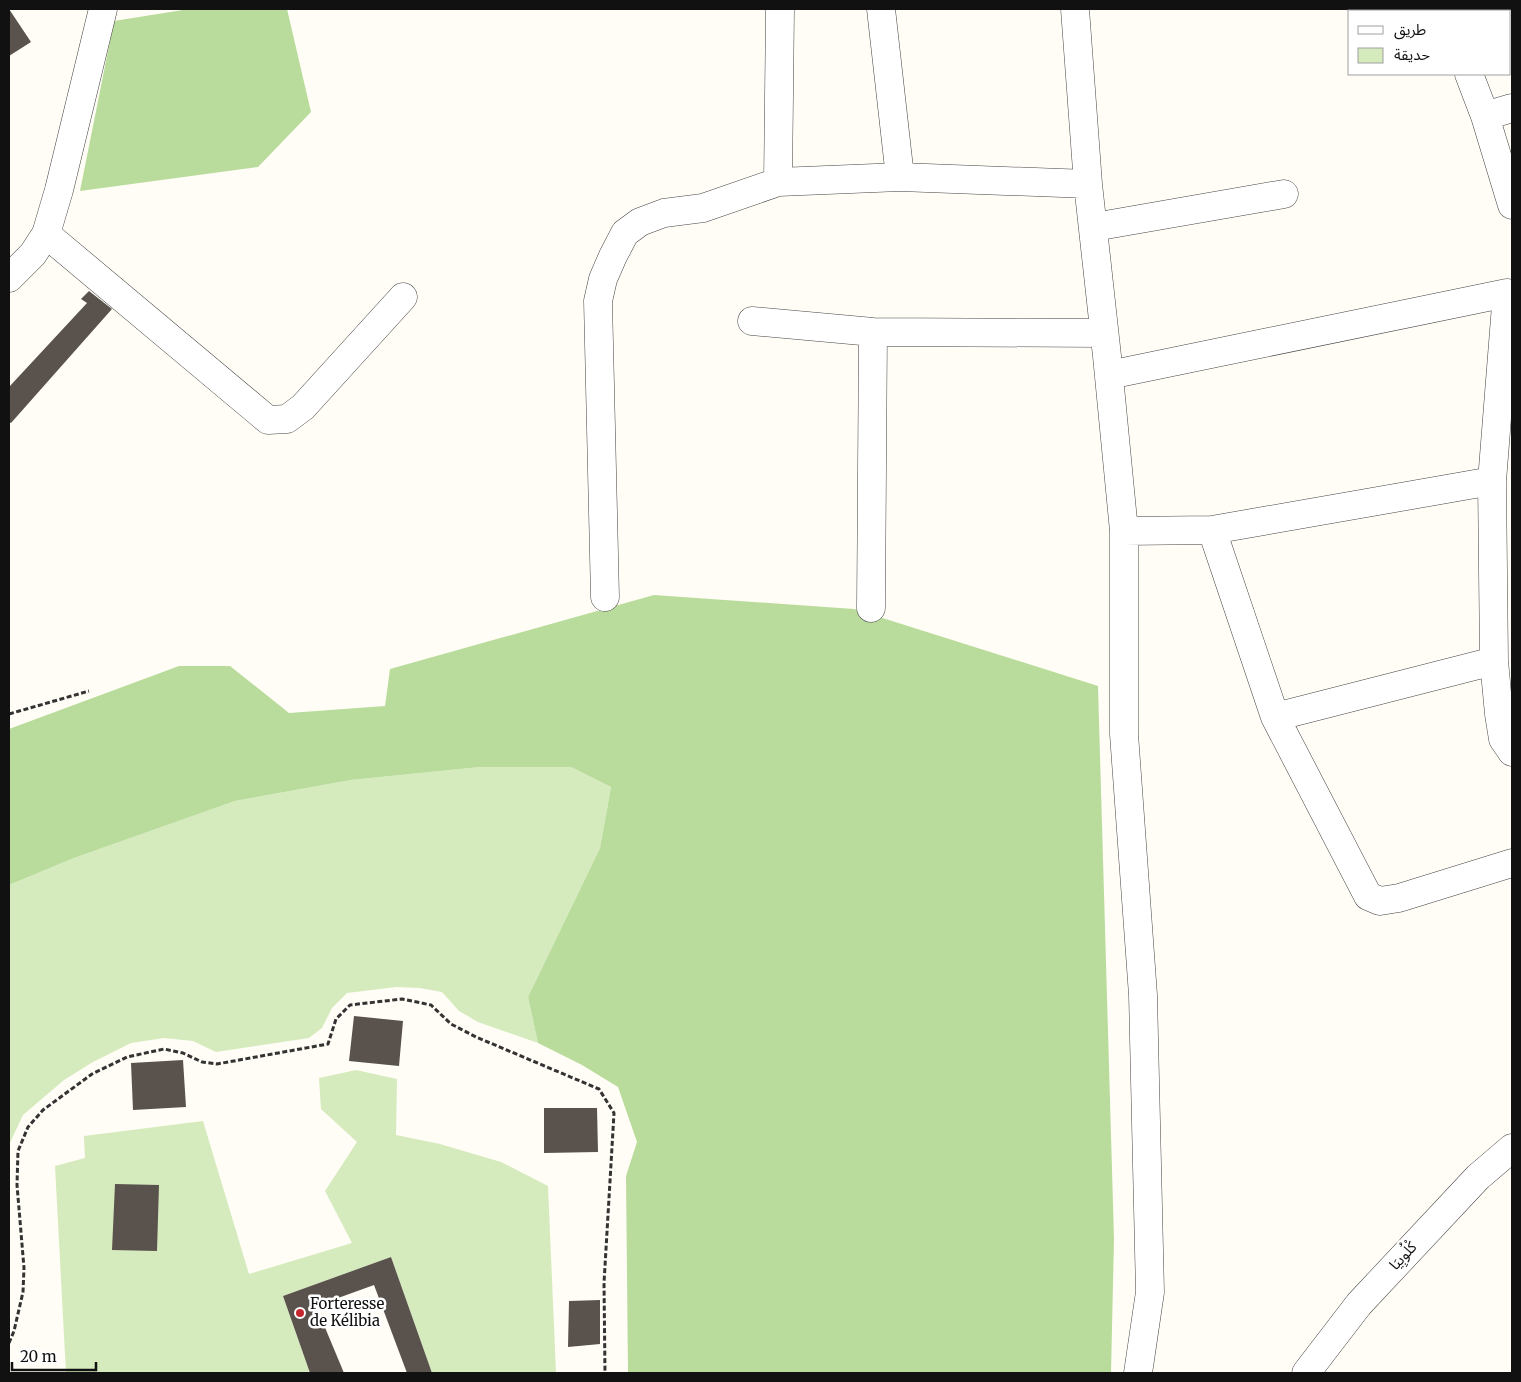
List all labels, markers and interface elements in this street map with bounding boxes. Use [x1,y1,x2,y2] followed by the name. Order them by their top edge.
[1348,10,1511,75] legend
[1394,20,1426,40] text: طريق
[1394,45,1430,64] text: حديقة
[1384,1236,1422,1275] street label: كْلُوبِيَا
[310,1294,385,1330] place label: Forteresse de Kélibia
[294,1307,306,1319] marker: Forteresse de Kélibia
[12,1340,96,1372] scale bar
[20,1347,57,1366] text: 20 m

